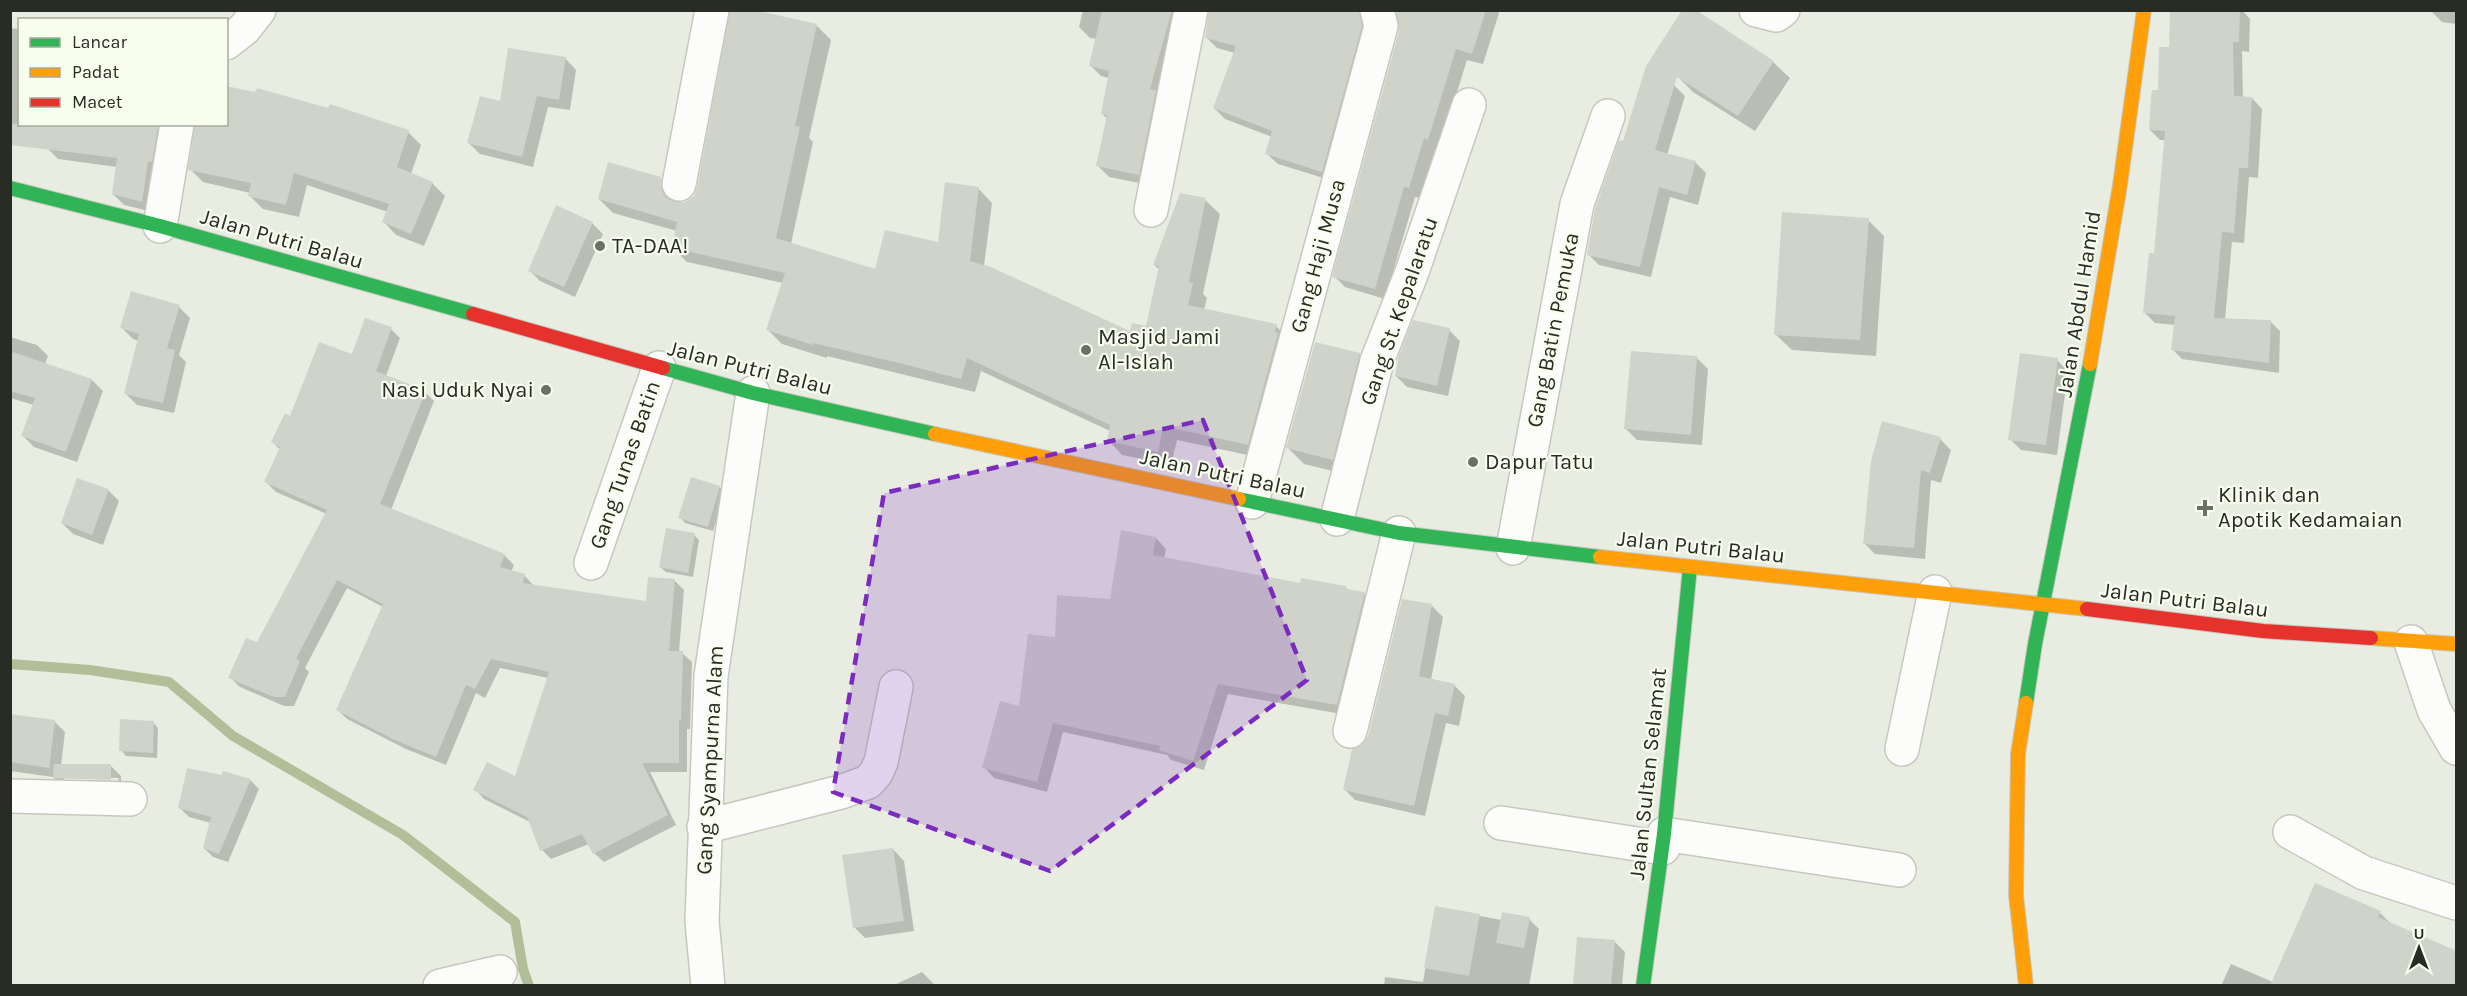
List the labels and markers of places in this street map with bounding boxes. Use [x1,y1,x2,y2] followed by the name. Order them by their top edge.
[612,233,688,259] place label: TA-DAA!
[593,239,607,253] marker: TA-DAA!
[1098,324,1220,375] place label: Masjid Jami Al-Islah
[1079,343,1093,357] marker: Masjid Jami Al-Islah
[381,377,534,403] place label: Nasi Uduk Nyai
[539,383,553,397] marker: Nasi Uduk Nyai
[1485,449,1594,475] place label: Dapur Tatu
[1466,455,1480,469] marker: Dapur Tatu
[2218,482,2402,533] place label: Klinik dan Apotik Kedamaian
[2196,499,2214,517] marker: Klinik dan Apotik Kedamaian

